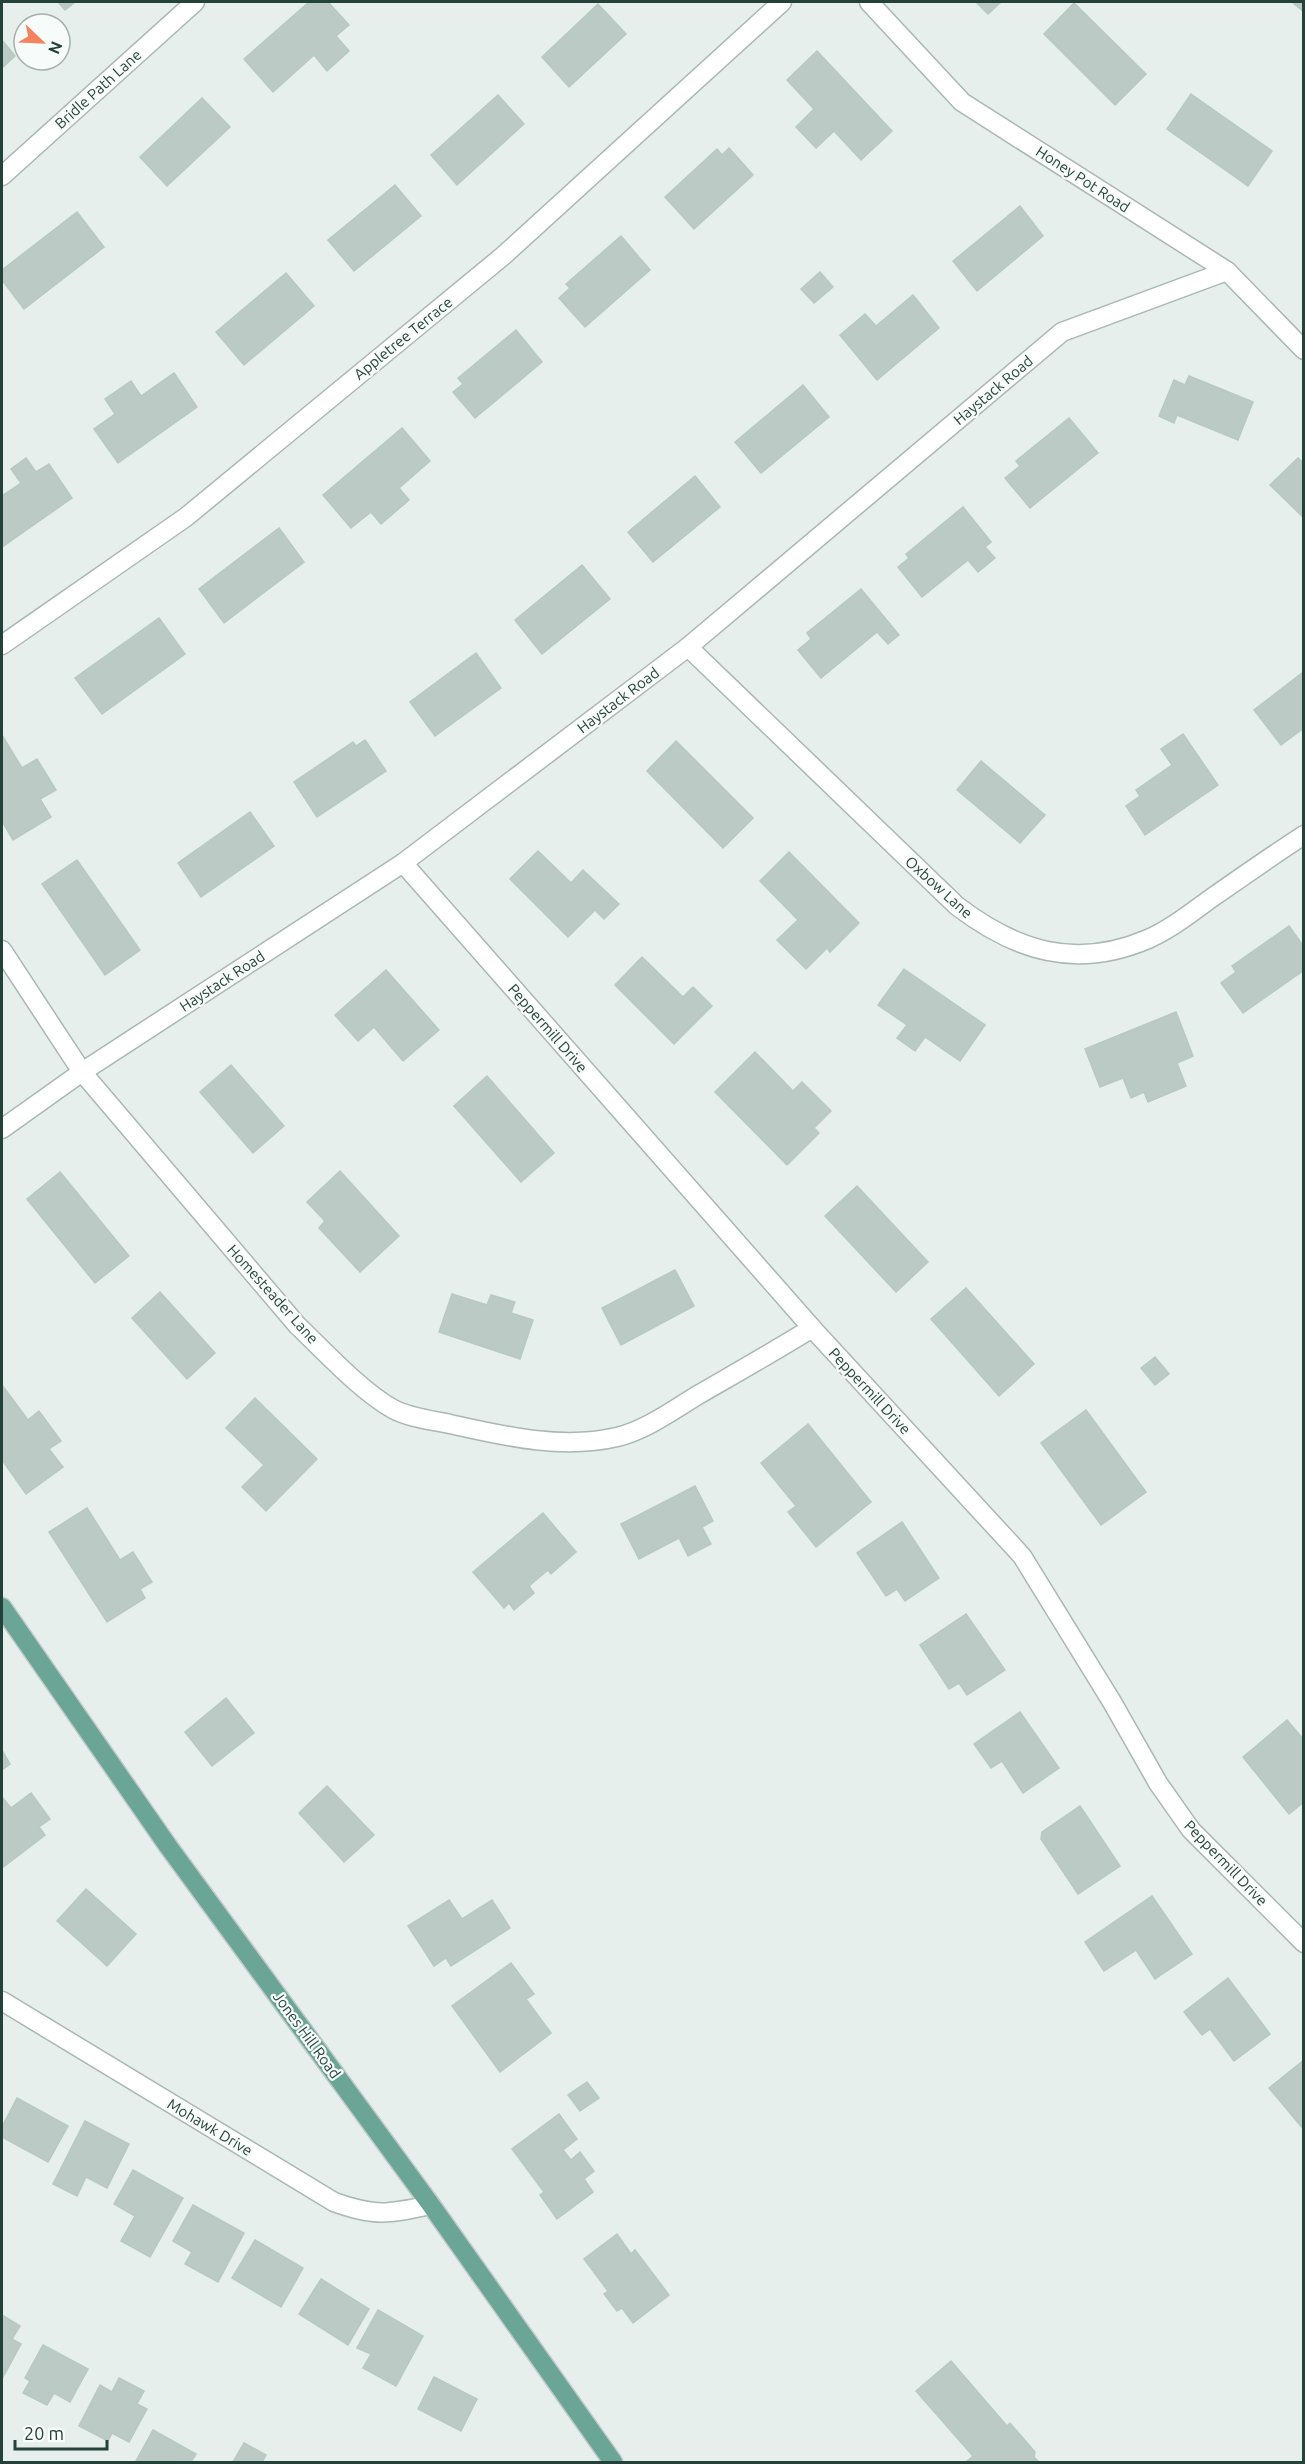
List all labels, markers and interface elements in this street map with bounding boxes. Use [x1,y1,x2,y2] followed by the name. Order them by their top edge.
[12,12,72,72] north arrow
[45,39,66,57] text: N
[51,46,145,132] street label: Bridle Path Lane
[1033,142,1133,216] street label: Honey Pot Road
[351,293,455,383] street label: Appletree Terrace
[950,352,1036,428] street label: Haystack Road
[574,664,662,736] street label: Haystack Road
[902,853,976,921] street label: Oxbow Lane
[176,947,268,1015] street label: Haystack Road
[505,980,591,1076] street label: Peppermill Drive
[224,1241,322,1347] street label: Homesteader Lane
[826,1344,914,1438] street label: Peppermill Drive
[1181,1817,1271,1909] street label: Peppermill Drive
[270,1988,344,2082] street label: Jones Hill Road
[164,2095,256,2159] street label: Mohawk Drive
[15,2413,106,2451] scale bar
[24,2423,64,2443] text: 20 m

